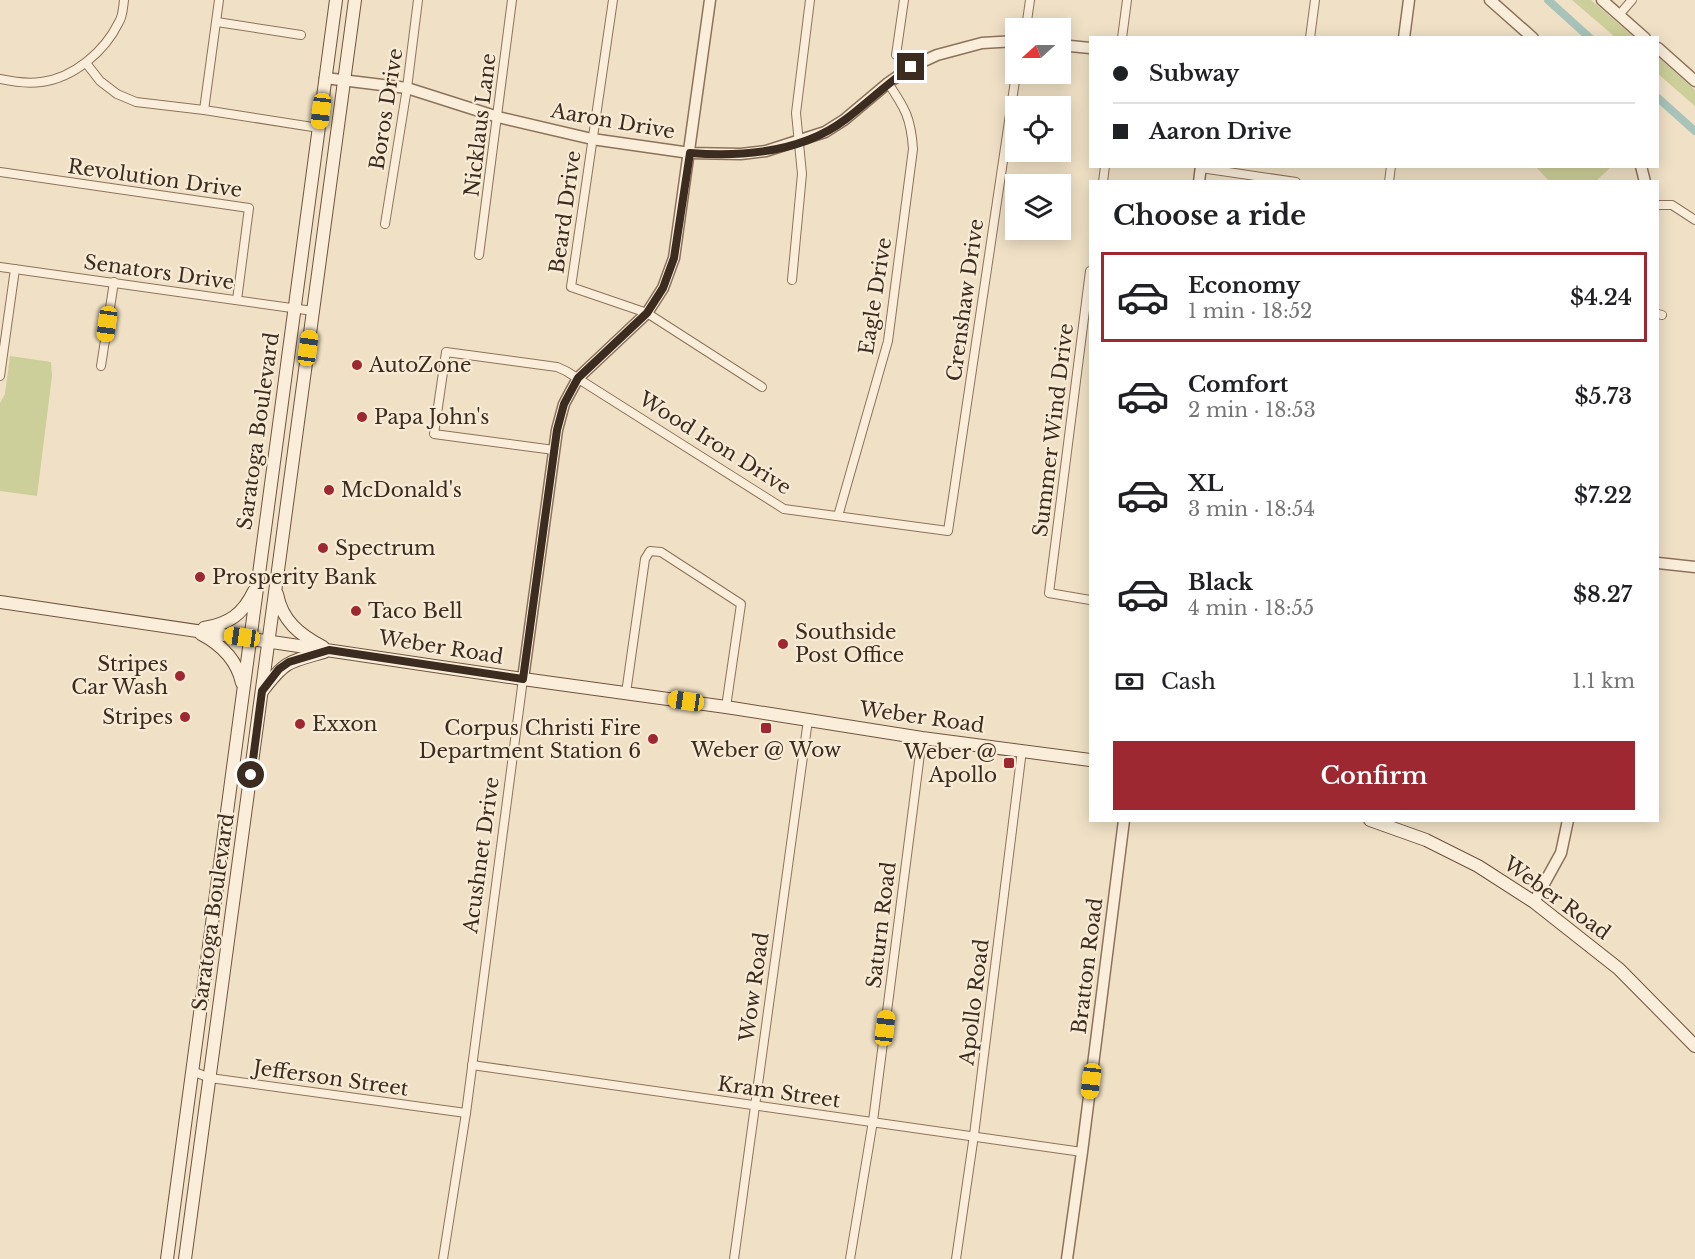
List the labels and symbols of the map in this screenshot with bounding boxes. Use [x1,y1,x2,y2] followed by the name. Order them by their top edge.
[1005,18,1071,84] north arrow
[365,46,407,172] street label: Boros Drive
[459,52,501,198] street label: Nicklaus Lane
[897,53,924,80] route end
[310,92,332,130] car
[548,98,677,144] street label: Aaron Drive
[545,149,585,275] street label: Beard Drive
[66,154,244,202] street label: Revolution Drive
[942,217,988,383] street label: Crenshaw Drive
[854,236,896,356] street label: Eagle Drive
[82,250,236,294] street label: Senators Drive
[96,305,118,343] car
[1028,322,1078,538] street label: Summer Wind Drive
[297,329,319,367] car
[232,331,284,531] street label: Saratoga Boulevard
[368,353,471,377] place label: AutoZone
[350,358,364,372] marker: AutoZone
[634,386,795,499] street label: Wood Iron Drive
[374,405,489,429] place label: Papa John's
[355,410,369,424] marker: Papa John's
[341,478,462,502] place label: McDonald's
[322,483,336,497] marker: McDonald's
[335,536,436,560] place label: Spectrum
[316,541,330,555] marker: Spectrum
[212,565,377,589] place label: Prosperity Bank
[193,570,207,584] marker: Prosperity Bank
[368,599,462,623] place label: Taco Bell
[349,604,363,618] marker: Taco Bell
[795,620,904,667] place label: Southside Post Office
[376,625,505,669] street label: Weber Road
[223,626,261,648] car
[776,637,790,651] marker: Southside Post Office
[71,652,168,699] place label: Stripes Car Wash
[173,669,187,683] marker: Stripes Car Wash
[667,690,705,712] car
[857,696,986,738] street label: Weber Road
[102,705,173,729] place label: Stripes
[178,710,192,724] marker: Stripes
[312,712,378,736] place label: Exxon
[419,716,641,763] place label: Corpus Christi Fire Department Station 6
[293,717,307,731] marker: Exxon
[759,721,773,735] marker: Weber @ Wow
[646,732,660,746] marker: Corpus Christi Fire Department Station 6
[690,738,841,762] place label: Weber @ Wow
[903,740,997,787] place label: Weber @ Apollo
[1002,756,1016,770] marker: Weber @ Apollo
[237,761,264,788] route start
[458,775,504,936] street label: Acushnet Drive
[187,812,239,1012] street label: Saratoga Boulevard
[1498,851,1615,945] street label: Weber Road
[861,860,901,990] street label: Saturn Road
[1067,897,1107,1035] street label: Bratton Road
[734,931,774,1044] street label: Wow Road
[954,937,994,1068] street label: Apollo Road
[874,1009,896,1047] car
[249,1055,410,1101] street label: Jefferson Street
[1080,1062,1102,1100] car
[716,1072,842,1113] street label: Kram Street

